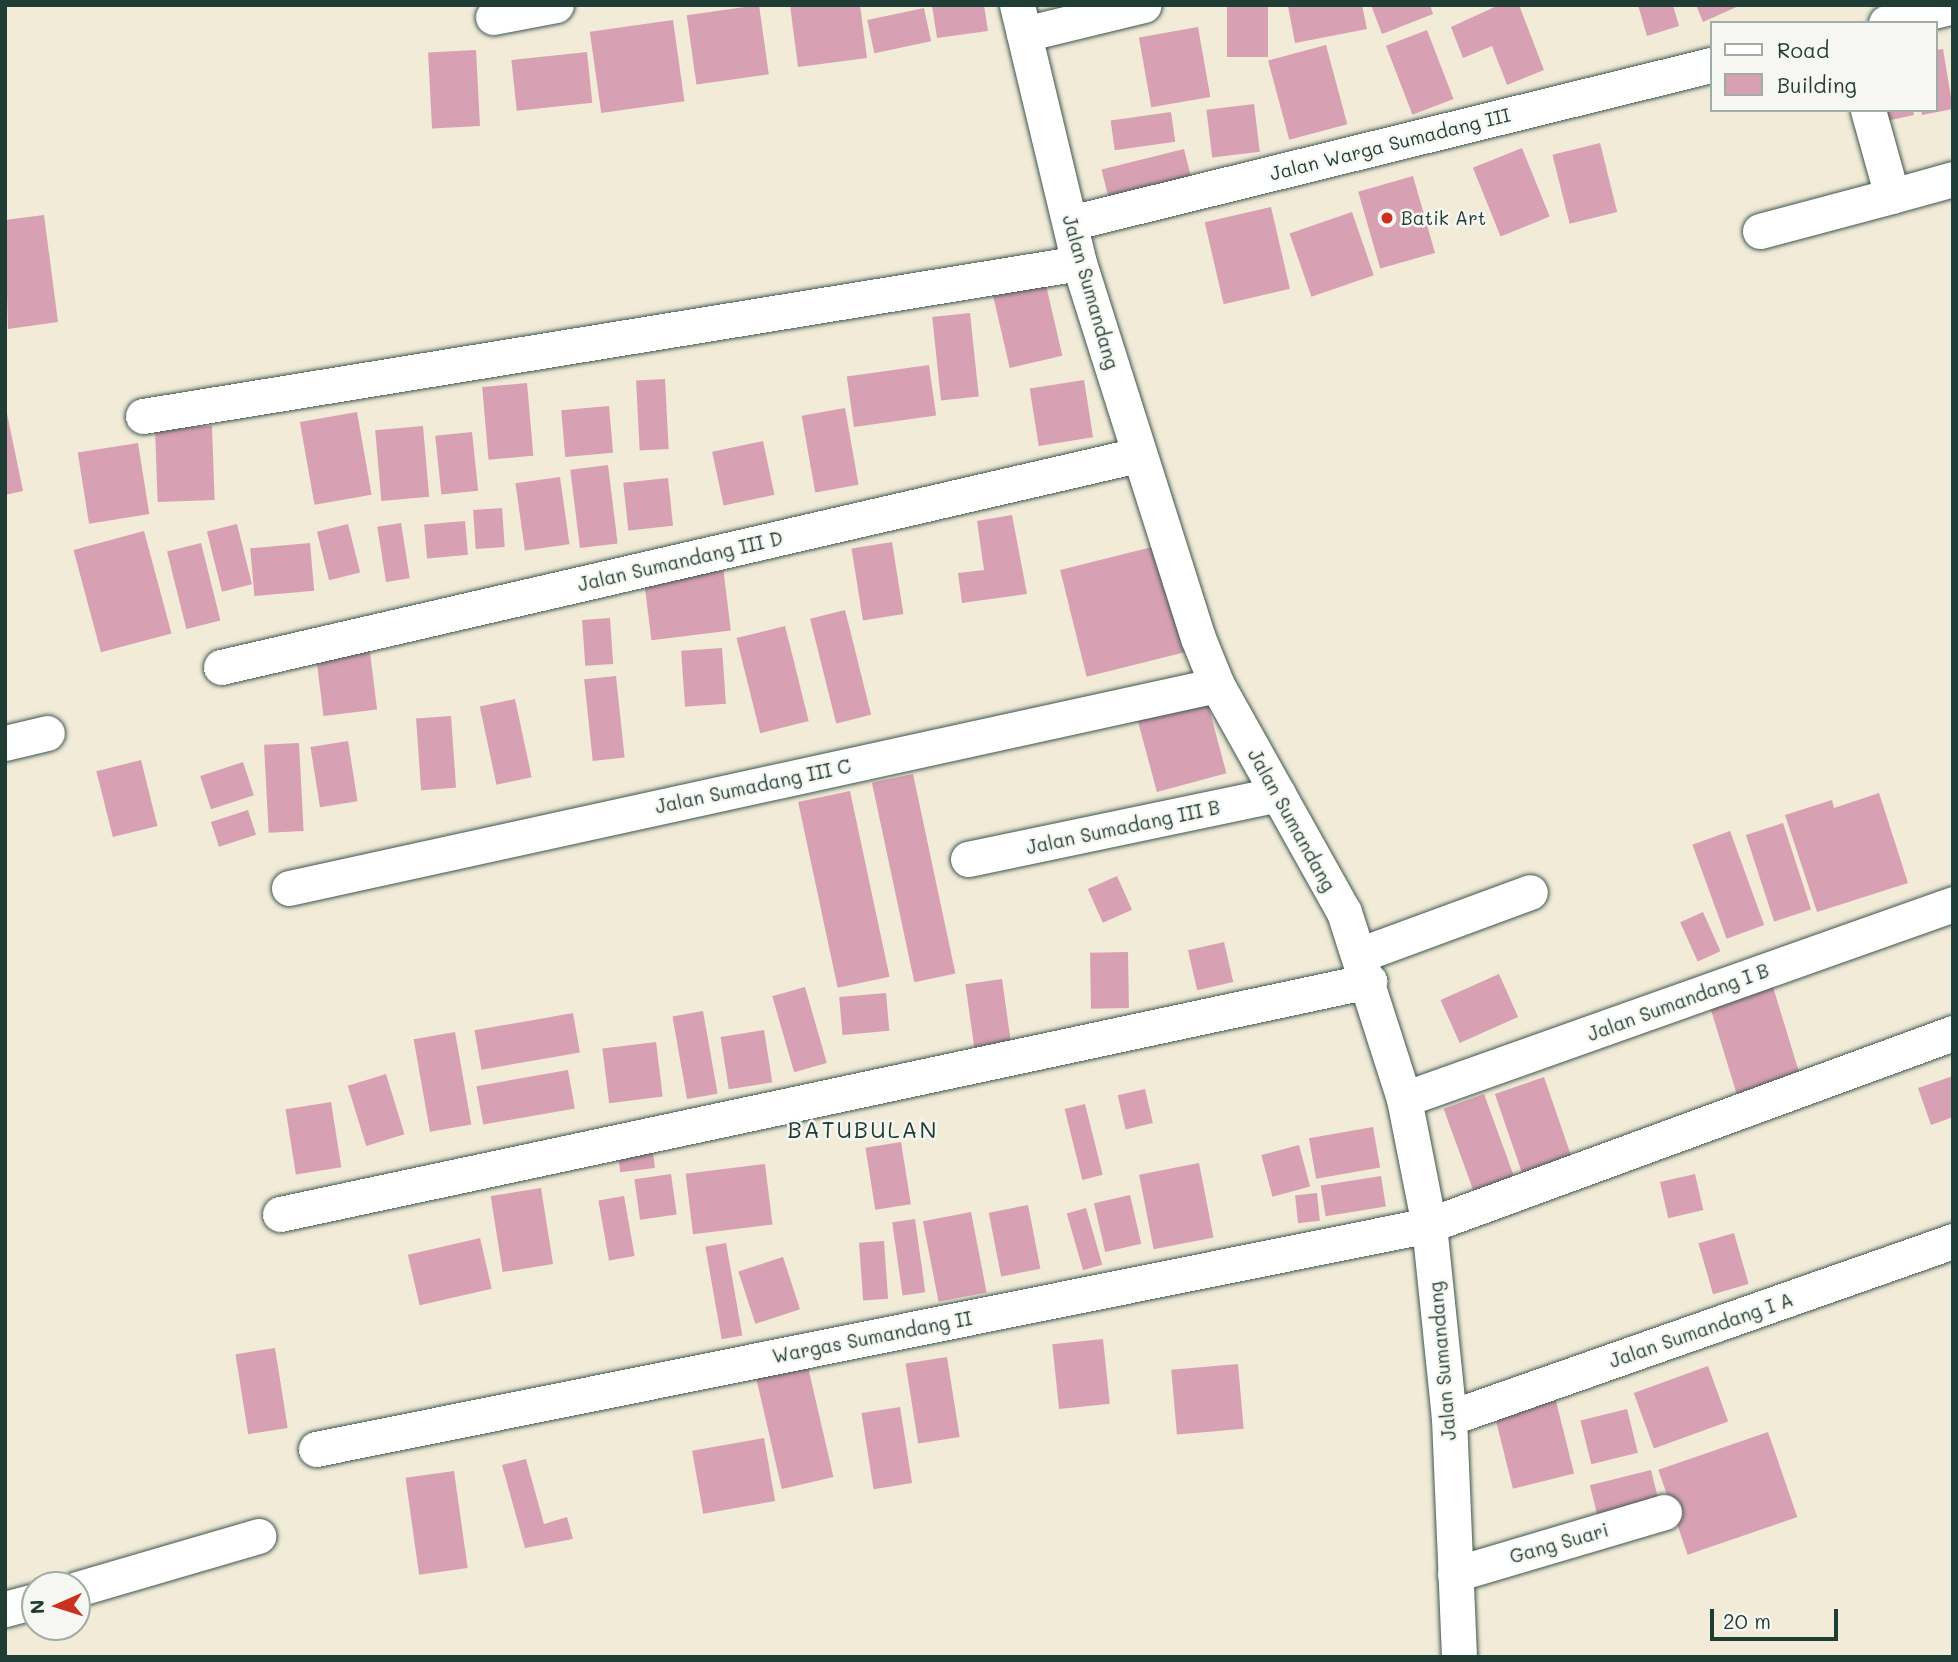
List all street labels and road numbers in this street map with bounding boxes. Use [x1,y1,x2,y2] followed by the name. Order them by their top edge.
[1267,103,1513,185] street label: Jalan Warga Sumadang III
[1058,212,1124,372] street label: Jalan Sumandang
[575,526,785,596] street label: Jalan Sumandang III D
[1243,745,1341,895] street label: Jalan Sumandang
[653,754,853,818] street label: Jalan Sumadang III C
[1024,795,1222,859] street label: Jalan Sumadang III B
[1584,958,1772,1046] street label: Jalan Sumandang I B
[1424,1281,1460,1441] street label: Jalan Sumandang
[1606,1288,1796,1372] street label: Jalan Sumandang I A
[770,1306,974,1368] street label: Wargas Sumandang II
[1507,1518,1611,1568] street label: Gang Suari

